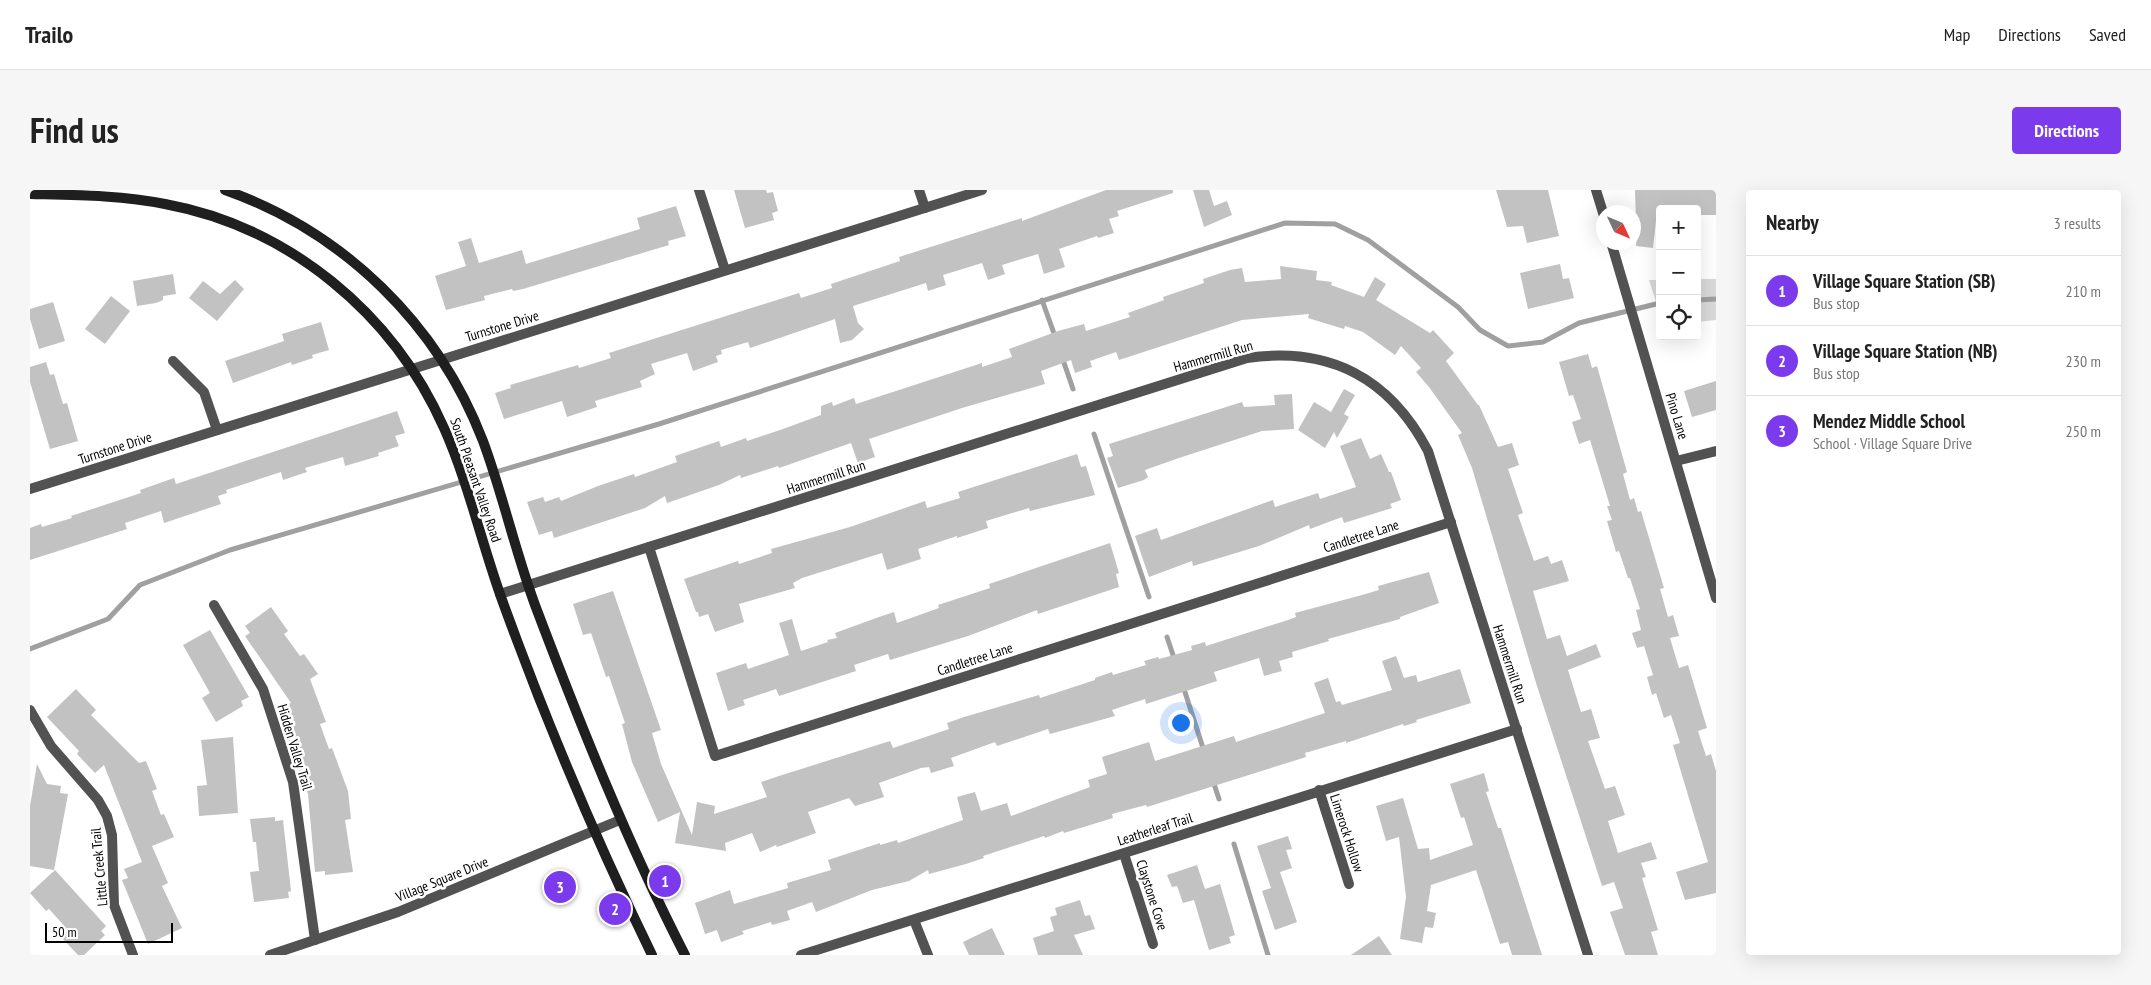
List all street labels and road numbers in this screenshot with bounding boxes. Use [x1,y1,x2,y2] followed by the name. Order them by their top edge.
[463,306,541,346] street label: Turnstone Drive
[1171,336,1255,376] street label: Hammermill Run
[1661,391,1693,442] street label: Pino Lane
[446,415,506,545] street label: South Pleasant Valley Road
[76,428,154,468] street label: Turnstone Drive
[784,456,868,498] street label: Hammermill Run
[1321,515,1401,557] street label: Candletree Lane
[1489,622,1531,706] street label: Hammermill Run
[935,638,1015,680] street label: Candletree Lane
[273,702,317,793] street label: Hidden Valley Trail
[1326,792,1368,875] street label: Limerock Hollow
[1115,808,1196,850] street label: Leatherleaf Trail
[87,826,111,907] street label: Little Creek Trail
[392,852,491,906] street label: Village Square Drive
[1132,857,1172,933] street label: Claystone Cove

